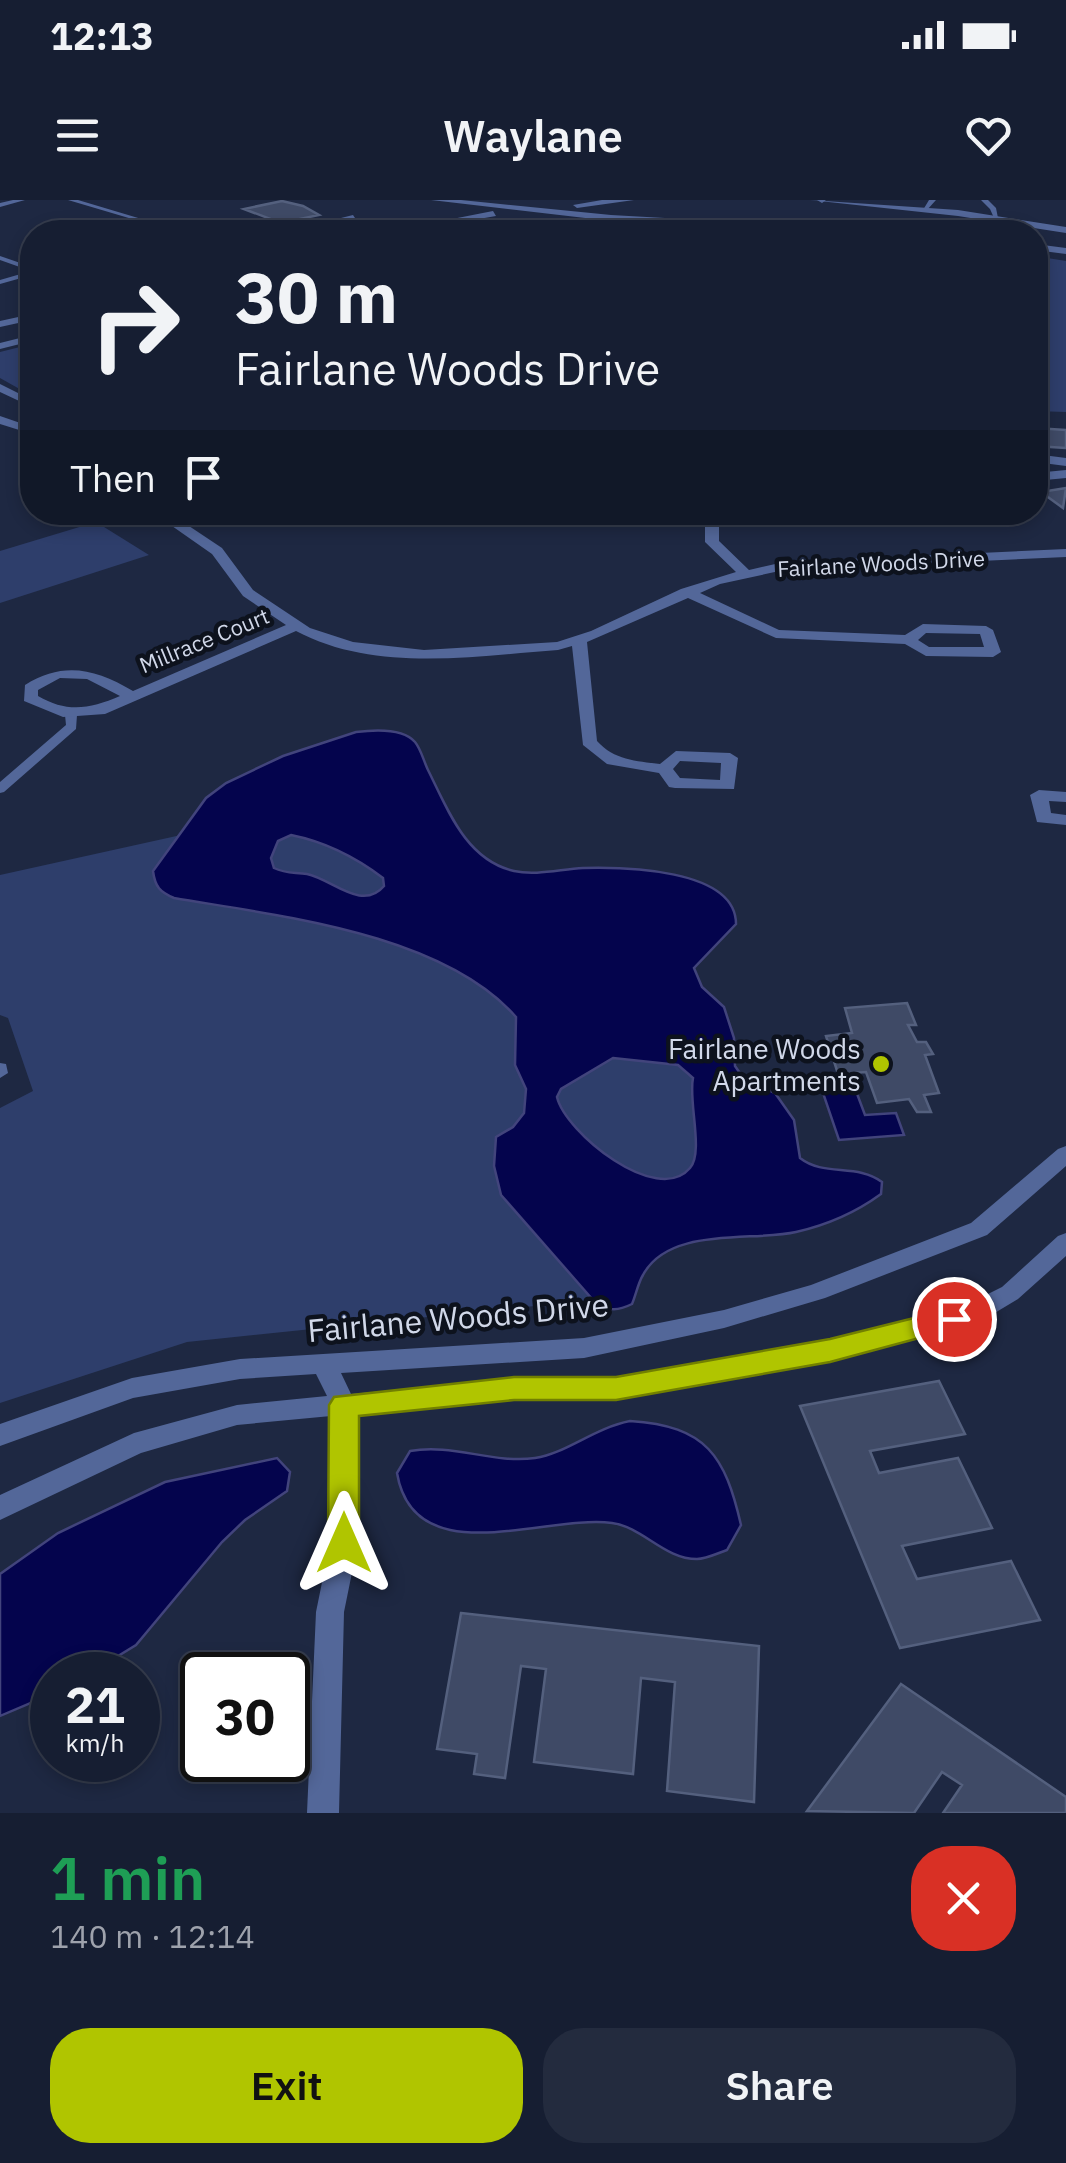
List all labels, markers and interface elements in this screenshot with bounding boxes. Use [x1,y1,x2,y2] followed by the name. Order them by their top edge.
[50,11,154,60] text: 12:13
[443,106,623,164] text: Waylane
[50,108,105,163] icon: menu
[961,108,1016,163] icon: heart
[235,251,398,342] text: 30 m
[70,260,200,390] icon: right
[235,339,660,397] text: Fairlane Woods Drive
[176,450,231,505] icon: arrive
[70,453,156,502] text: Then
[776,543,986,583] street label: Fairlane Woods Drive
[135,601,273,679] street label: Millrace Court
[668,1030,861,1099] place label: Fairlane Woods Apartments
[870,1053,892,1075] marker: Fairlane Woods Apartments
[912,1277,997,1362] pin
[306,1283,610,1351] street label: Fairlane Woods Drive
[927,1292,982,1347] icon: arrive
[292,1491,396,1595] position arrow
[180,1652,310,1782] speed limit sign: 30
[65,1672,125,1737] text: 21
[66,1726,124,1759] text: km/h
[50,1838,205,1917] text: 1 min
[911,1846,1016,1951] button: close
[50,1915,255,1957] text: 140 m · 12:14
[50,2028,523,2143] button: Exit
[543,2028,1016,2143] button: Share

